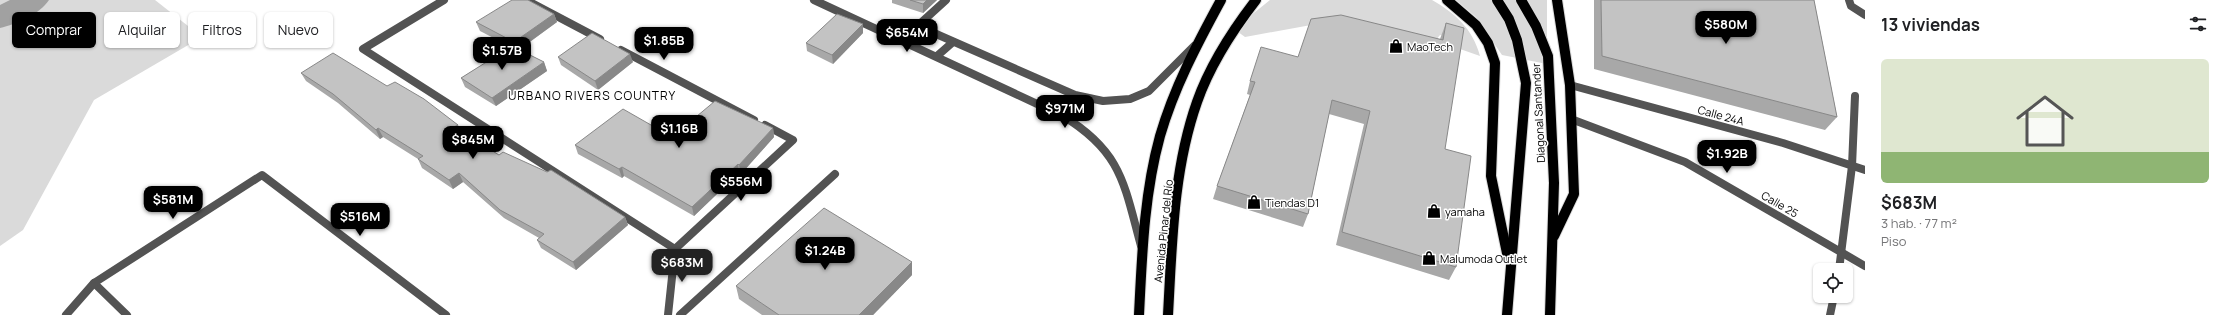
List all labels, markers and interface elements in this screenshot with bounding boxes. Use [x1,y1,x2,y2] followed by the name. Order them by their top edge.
[1698,11,1754,45] pin: $580M
[12,12,96,48] chip: Comprar
[104,12,180,48] chip: Alquilar
[188,12,256,48] chip: Filtros
[264,12,333,48] chip: Nuevo
[1881,13,1980,36] text: 13 viviendas
[2187,13,2209,35] icon: filters
[1704,15,1748,33] text: $580M
[879,19,935,53] pin: $654M
[886,23,928,41] text: $654M
[631,27,697,61] pin: $1.85B
[643,31,685,49] text: $1.85B
[469,37,535,71] pin: $1.57B
[1388,38,1404,54] shop icon: MaoTech
[1407,39,1453,54] place label: MaoTech
[482,41,522,59] text: $1.57B
[1528,63,1548,163] street label: Diagonal Santander
[2009,85,2081,157] icon: home
[508,87,676,104] district label: URBANO RIVERS COUNTRY
[1037,95,1093,129] pin: $971M
[1045,99,1085,117] text: $971M
[1696,102,1746,128] street label: Calle 24A
[646,115,712,149] pin: $1.16B
[660,119,698,137] text: $1.16B
[445,126,501,160] pin: $845M
[452,130,494,148] text: $845M
[1694,140,1760,174] pin: $1.92B
[1706,144,1748,162] text: $1.92B
[713,168,769,202] pin: $556M
[720,172,762,190] text: $556M
[1150,178,1176,283] street label: Avenida Pinar del Río
[145,186,201,220] pin: $581M
[1759,187,1801,221] street label: Calle 25
[153,190,193,208] text: $581M
[1881,191,1937,214] text: $683M
[1246,194,1262,210] shop icon: Tiendas D1
[1265,195,1319,210] place label: Tiendas D1
[332,203,388,237] pin: $516M
[1426,203,1442,219] shop icon: yamaha
[1445,204,1485,219] place label: yamaha
[340,207,380,225] text: $516M
[1881,214,1957,232] text: 3 hab. · 77 m²
[1881,232,1906,250] text: Piso
[792,237,858,271] pin: $1.24B
[805,241,845,259] text: $1.24B
[654,249,710,283] pin: $683M
[1421,250,1437,266] shop icon: Malumoda Outlet
[1440,251,1527,266] place label: Malumoda Outlet
[661,253,703,271] text: $683M
[1813,263,1853,303] map controls
[1813,263,1853,303] button: locate

